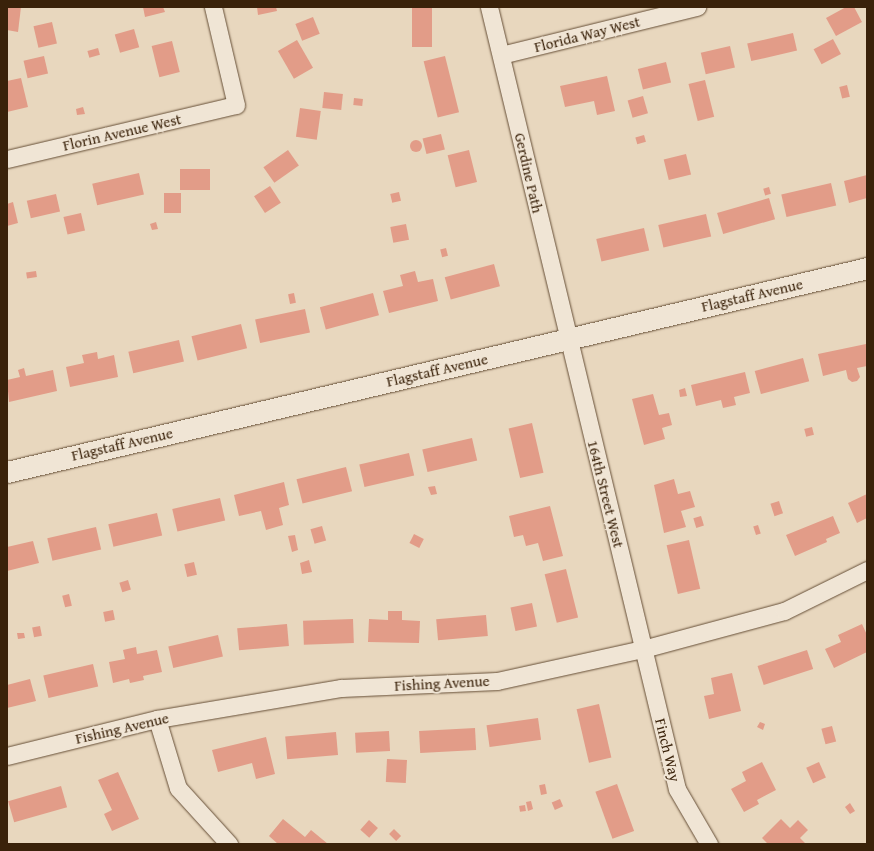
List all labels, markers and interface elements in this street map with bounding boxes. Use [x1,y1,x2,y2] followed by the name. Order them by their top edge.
[532,12,642,56] street label: Florida Way West
[61,110,183,154] street label: Florin Avenue West
[511,131,547,215] street label: Gerdine Path
[700,275,804,315] street label: Flagstaff Avenue
[385,350,489,390] street label: Flagstaff Avenue
[70,424,174,464] street label: Flagstaff Avenue
[584,438,628,550] street label: 164th Street West
[394,672,490,694] street label: Fishing Avenue
[73,709,171,747] street label: Fishing Avenue
[651,716,685,784] street label: Finch Way

